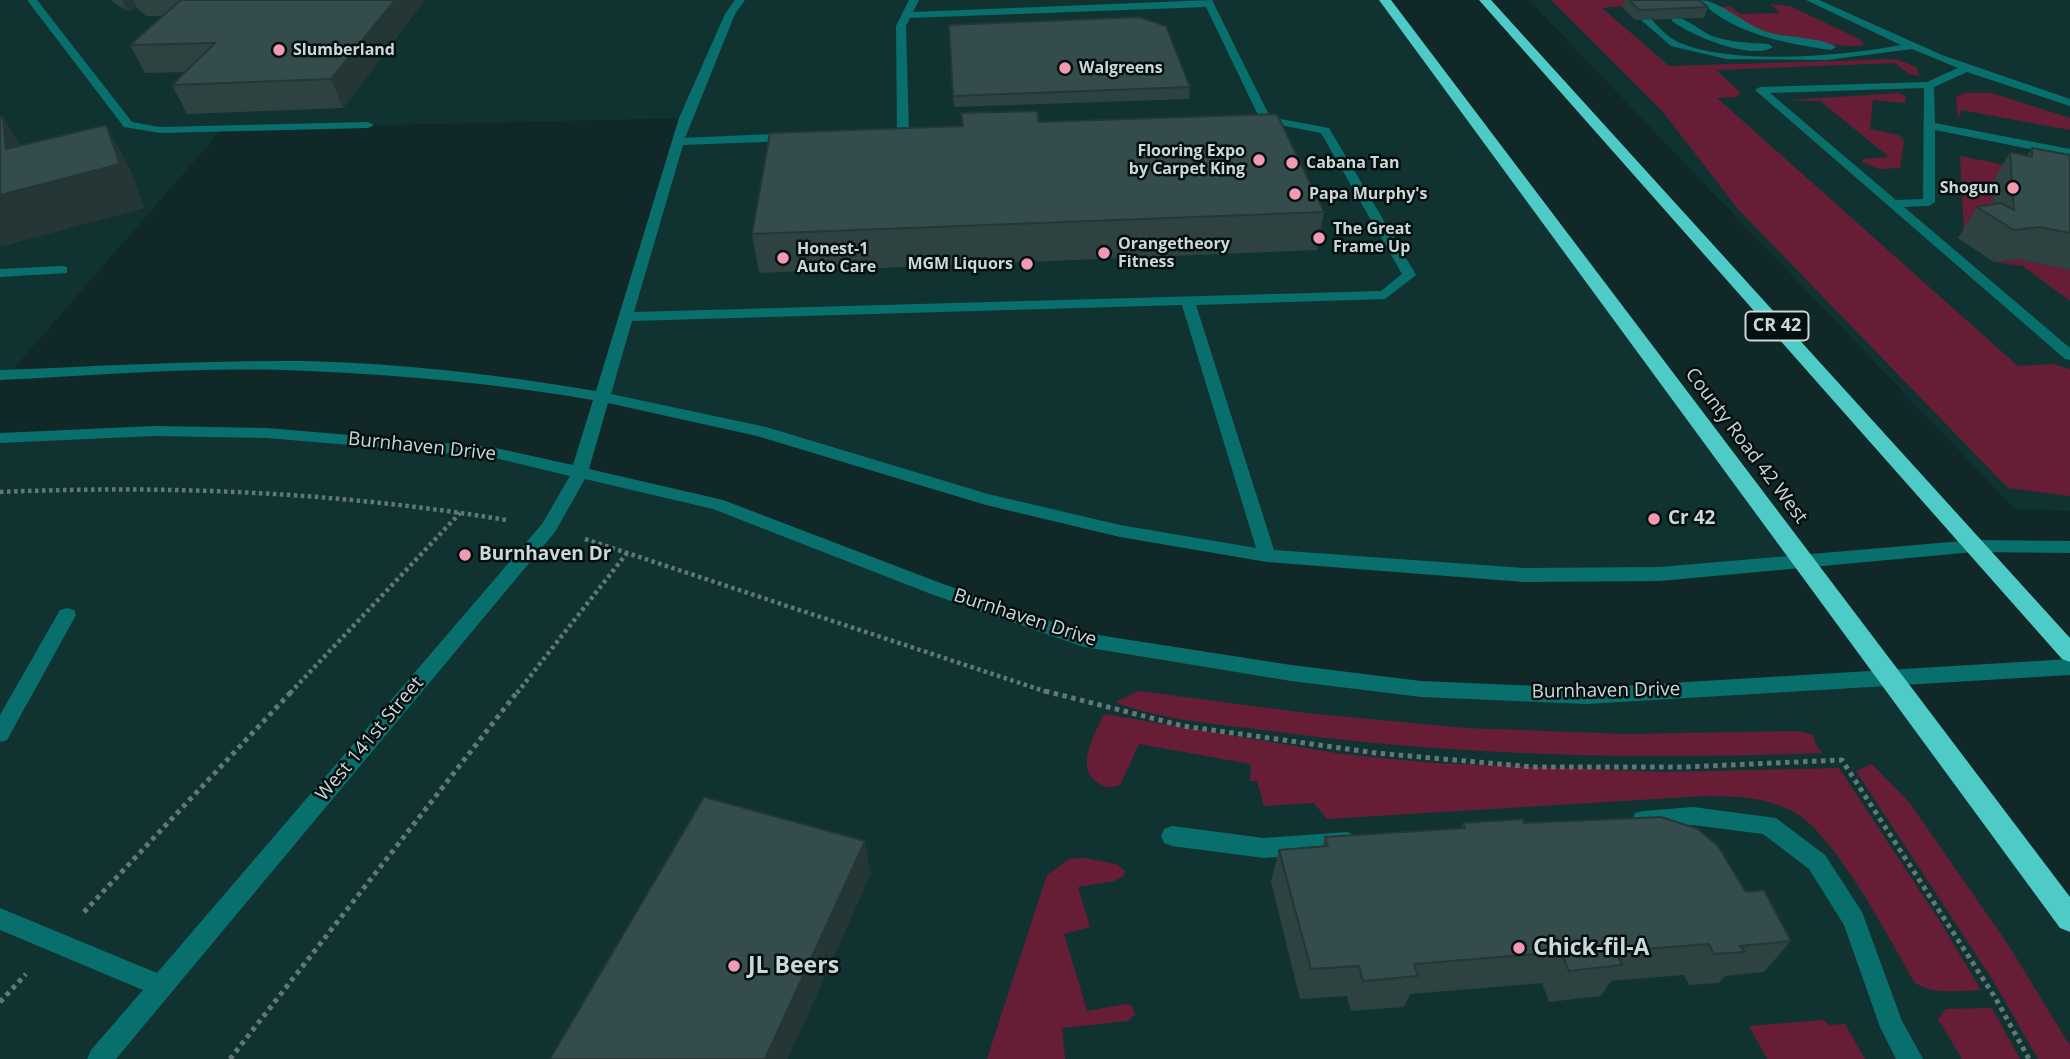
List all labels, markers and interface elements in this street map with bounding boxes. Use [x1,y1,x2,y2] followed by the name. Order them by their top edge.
[293,40,395,60] place label: Slumberland
[271,42,287,58] marker: Slumberland
[1079,58,1163,78] place label: Walgreens
[1057,60,1073,76] marker: Walgreens
[1129,141,1245,179] place label: Flooring Expo by Carpet King
[1251,152,1267,168] marker: Flooring Expo by Carpet King
[1306,153,1399,173] place label: Cabana Tan
[1284,155,1300,171] marker: Cabana Tan
[1940,178,1999,198] place label: Shogun
[2005,180,2021,196] marker: Shogun
[1309,184,1427,204] place label: Papa Murphy's
[1287,186,1303,202] marker: Papa Murphy's
[1333,219,1411,257] place label: The Great Frame Up
[1311,230,1327,246] marker: The Great Frame Up
[1118,234,1230,272] place label: Orangetheory Fitness
[797,239,876,277] place label: Honest-1 Auto Care
[1096,245,1112,261] marker: Orangetheory Fitness
[775,250,791,266] marker: Honest-1 Auto Care
[907,254,1013,274] place label: MGM Liquors
[1019,256,1035,272] marker: MGM Liquors
[1746,312,1809,340] road number: CR 42
[1680,364,1812,528] street label: County Road 42 West
[347,428,497,466] street label: Burnhaven Drive
[1668,508,1715,530] place label: Cr 42
[1646,511,1662,527] marker: Cr 42
[479,544,611,566] place label: Burnhaven Dr
[457,547,473,563] marker: Burnhaven Dr
[951,584,1099,652] street label: Burnhaven Drive
[311,672,429,806] street label: West 141st Street
[1531,678,1681,704] street label: Burnhaven Drive
[1533,934,1649,962] place label: Chick-fil-A
[1511,940,1527,956] marker: Chick-fil-A
[748,952,839,980] place label: JL Beers
[726,958,742,974] marker: JL Beers

